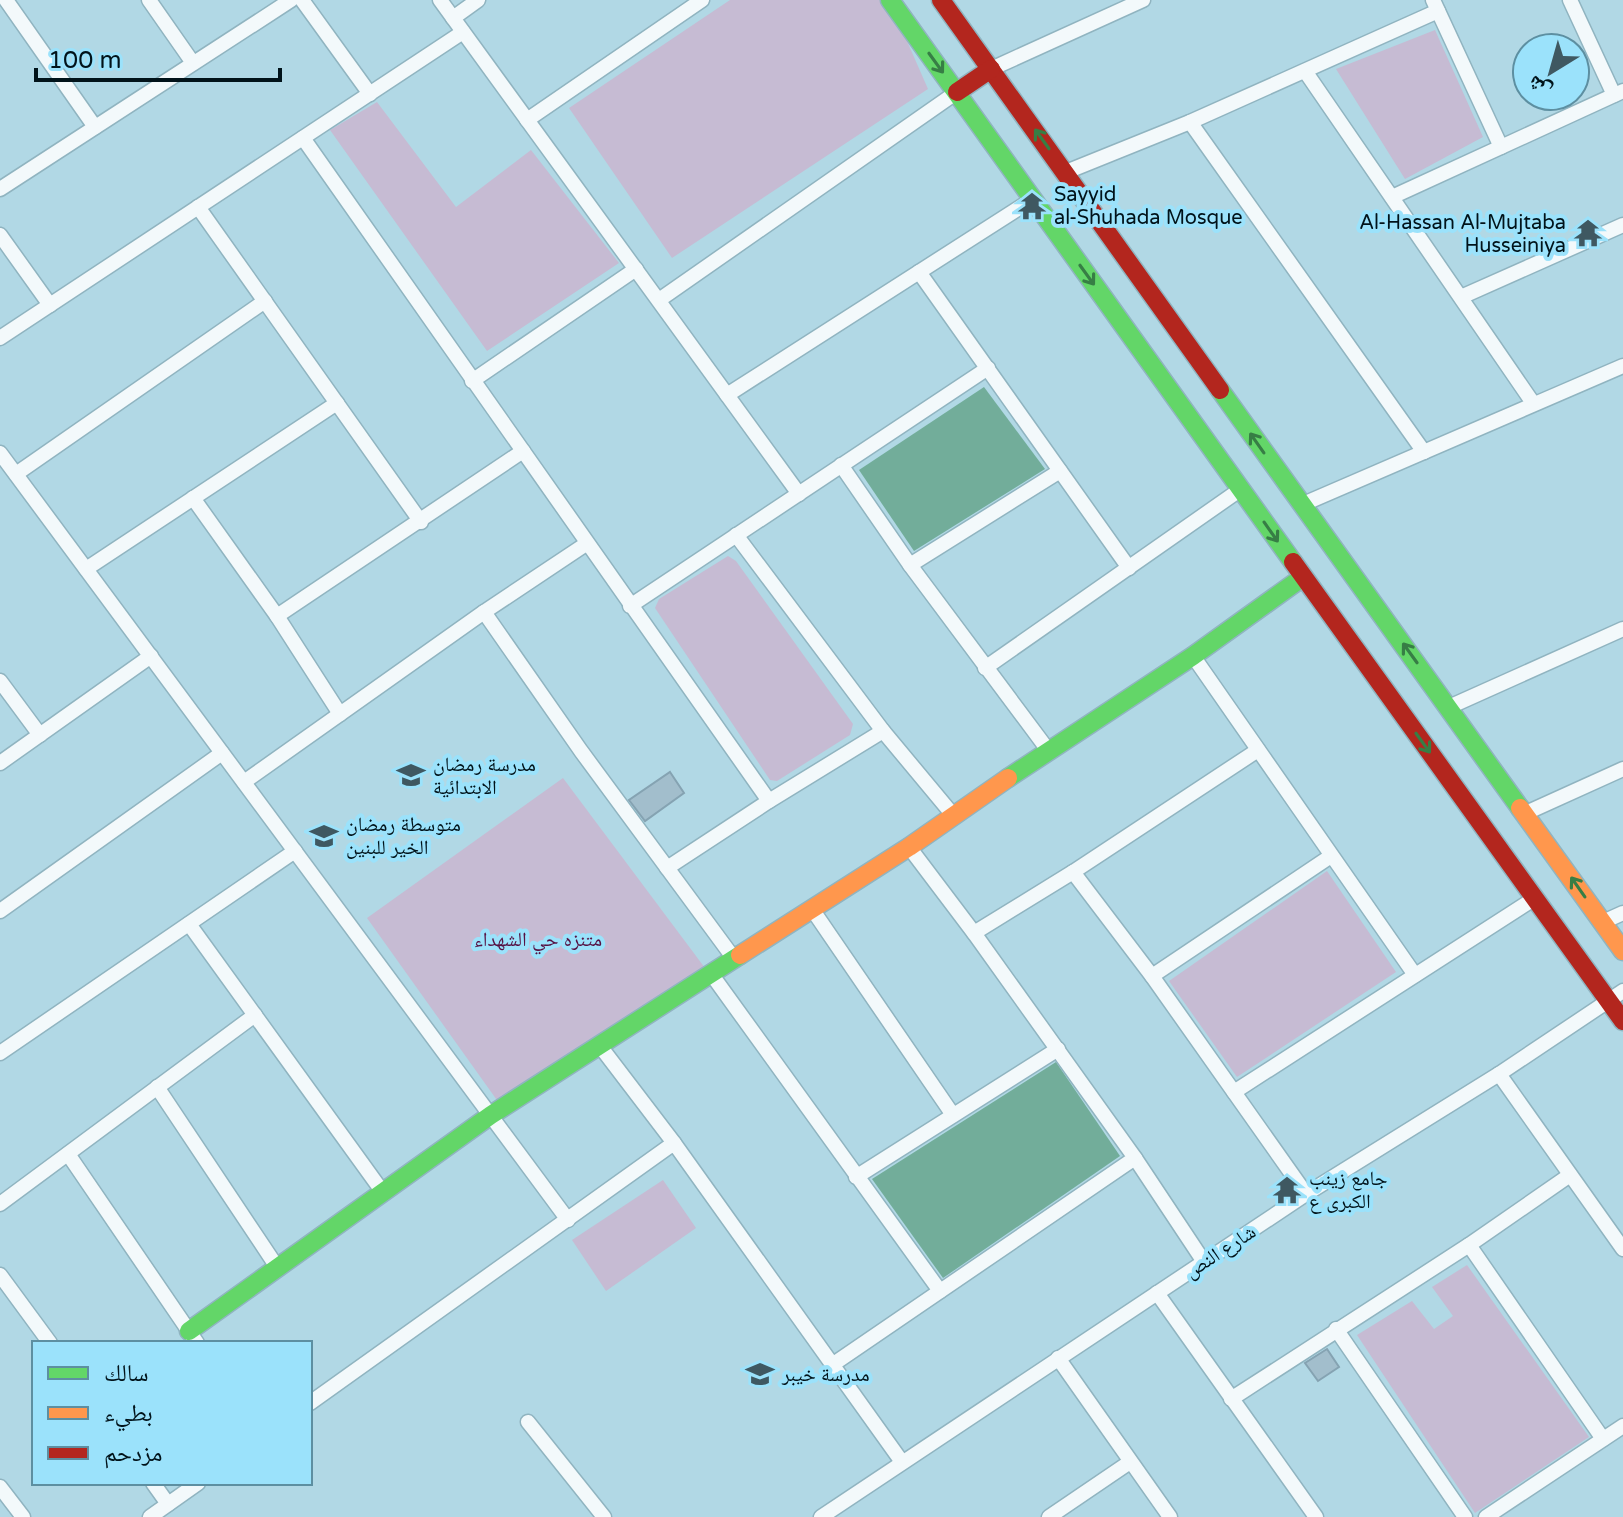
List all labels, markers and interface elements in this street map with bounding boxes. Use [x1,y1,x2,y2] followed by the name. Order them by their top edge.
[36,32,280,82] scale bar
[1511,32,1591,112] north arrow
[48,46,122,75] text: 100 m
[927,52,944,73] one-way arrow
[1522,70,1557,105] text: ش
[1034,129,1051,151] one-way arrow
[1054,183,1243,230] place label: Sayyid al-Shuhada Mosque
[1017,191,1047,221] temple icon: Sayyid al-Shuhada Mosque
[1359,211,1566,258] place label: Al-Hassan Al-Mujtaba Husseiniya
[1573,218,1603,248] temple icon: Al-Hassan Al-Mujtaba Husseiniya
[1079,263,1095,285] one-way arrow
[1249,433,1266,454] one-way arrow
[1263,520,1279,542] one-way arrow
[1402,643,1418,665] one-way arrow
[1415,731,1431,753] one-way arrow
[433,753,536,800] place label: مدرسة رمضان الابتدائية
[396,760,426,790] school or university icon: مدرسة رمضان الابتدائية
[346,813,461,860] place label: متوسطة رمضان الخير للبنين
[309,821,339,851] school or university icon: متوسطة رمضان الخير للبنين
[1570,877,1586,899] one-way arrow
[474,928,602,955] park label: متنزه حي الشهداء
[1309,1167,1388,1214] place label: جامع زينب الكبرى ع
[1272,1175,1302,1205] temple icon: جامع زينب الكبرى ع
[1180,1220,1261,1284] street label: شارع النص
[32,1341,312,1485] legend
[104,1359,149,1388] text: سالك
[745,1359,775,1389] school or university icon: مدرسة خيبر
[781,1363,870,1387] place label: مدرسة خيبر
[104,1399,153,1432] text: بطيء
[104,1439,163,1469] text: مزدحم

